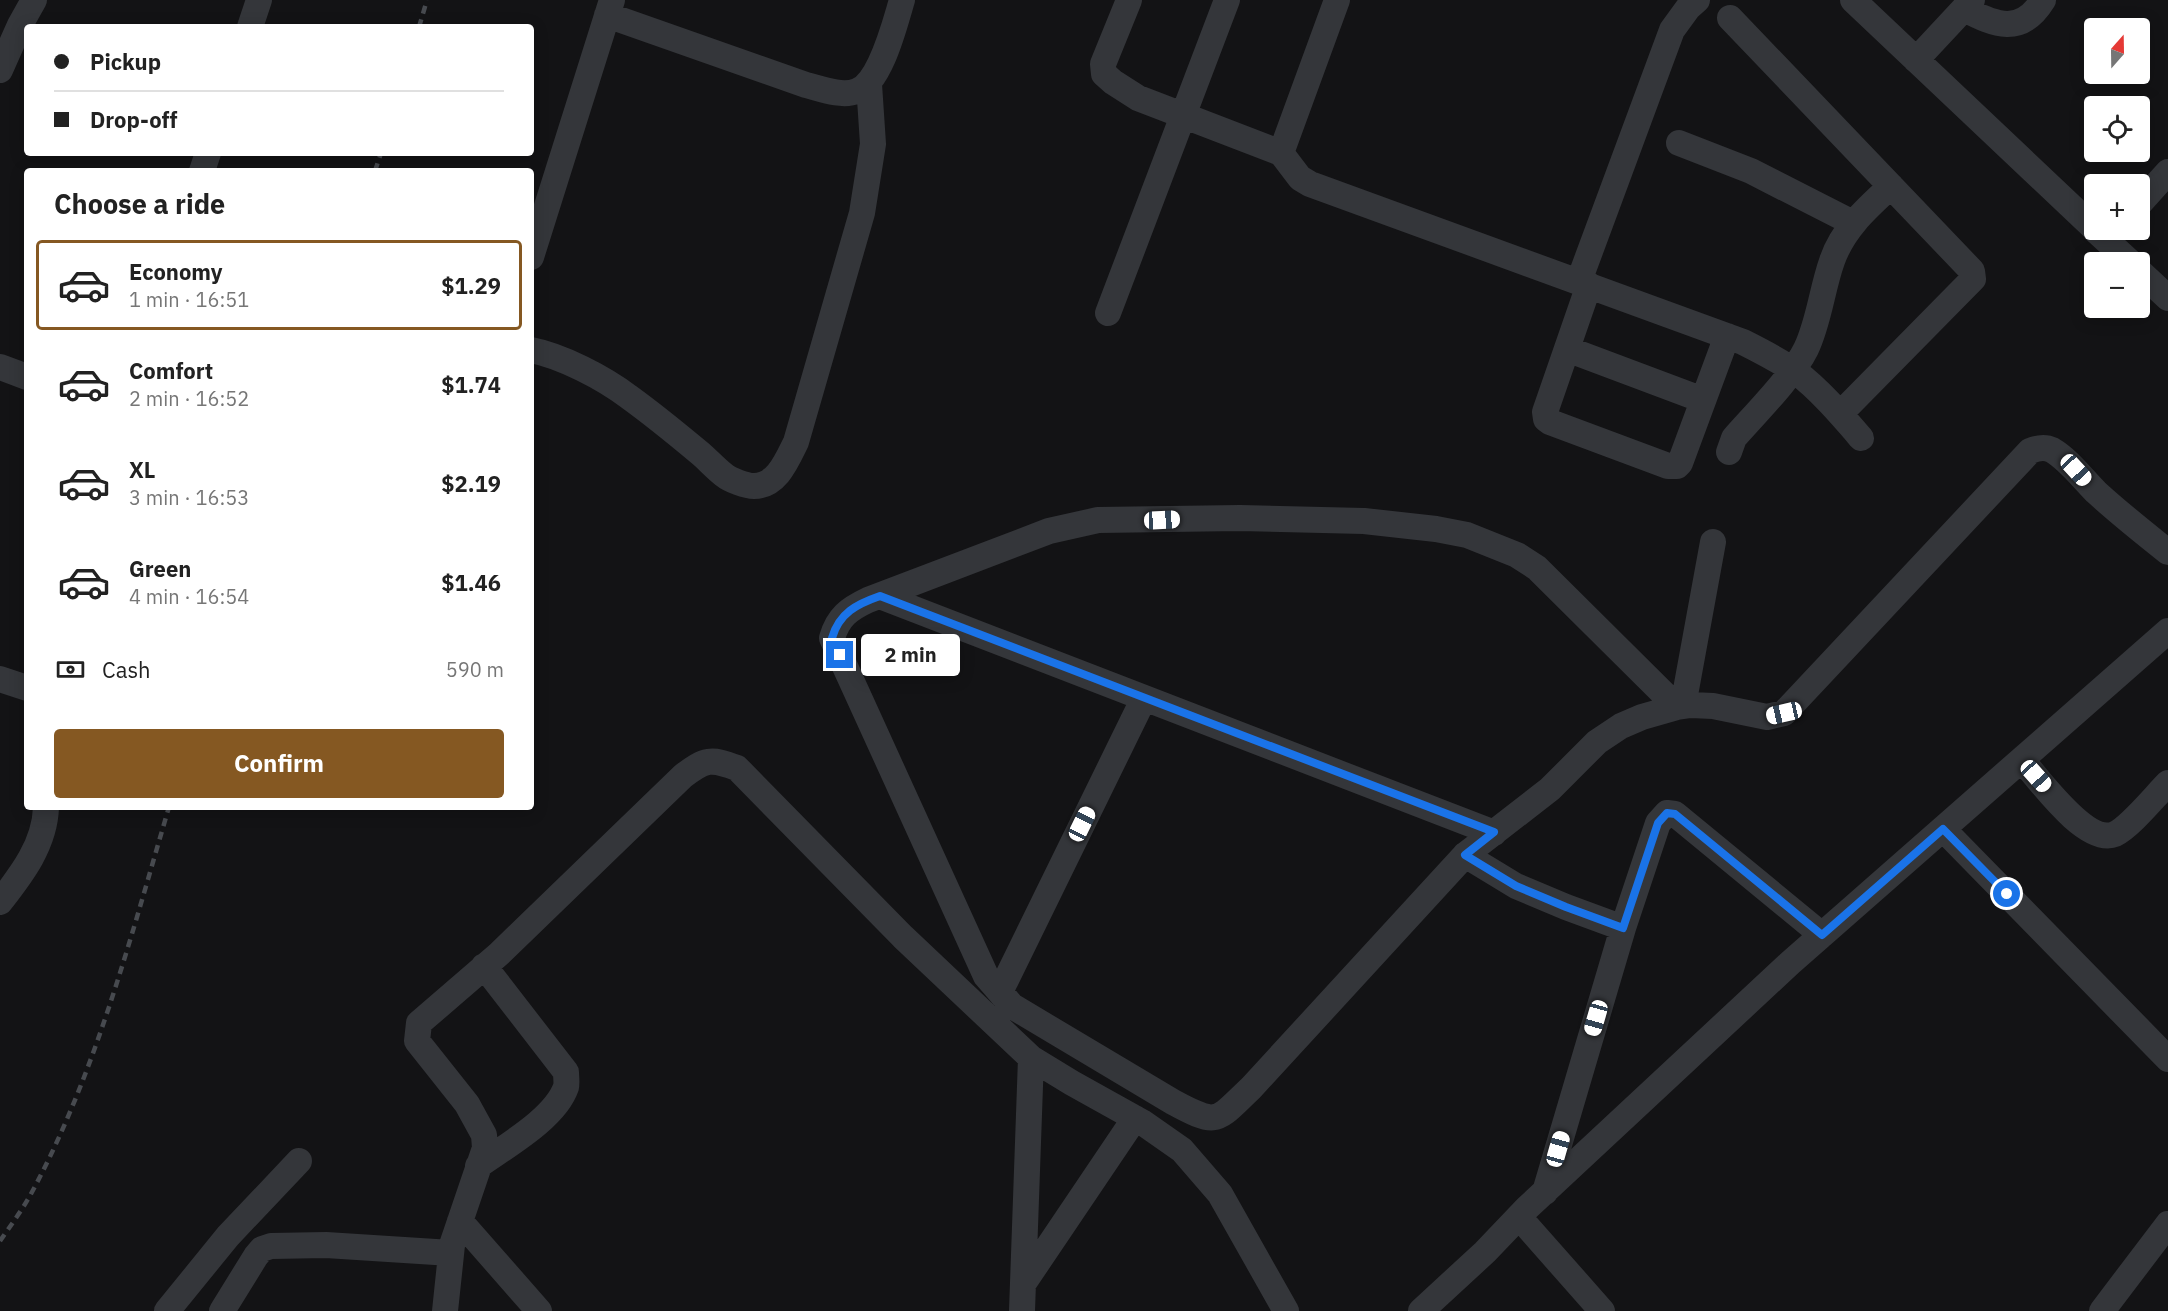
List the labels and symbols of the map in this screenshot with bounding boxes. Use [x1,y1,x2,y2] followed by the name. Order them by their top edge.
[2084,18,2150,84] north arrow
[2057,451,2095,489] car
[1144,510,1180,530] car
[861,634,960,676] callout: 2 min
[826,641,853,668] route end
[1764,700,1804,726] car
[2017,757,2055,795] car
[1066,804,1098,844] car
[1993,880,2020,907] route start
[1582,998,1610,1038] car
[1544,1129,1572,1169] car

